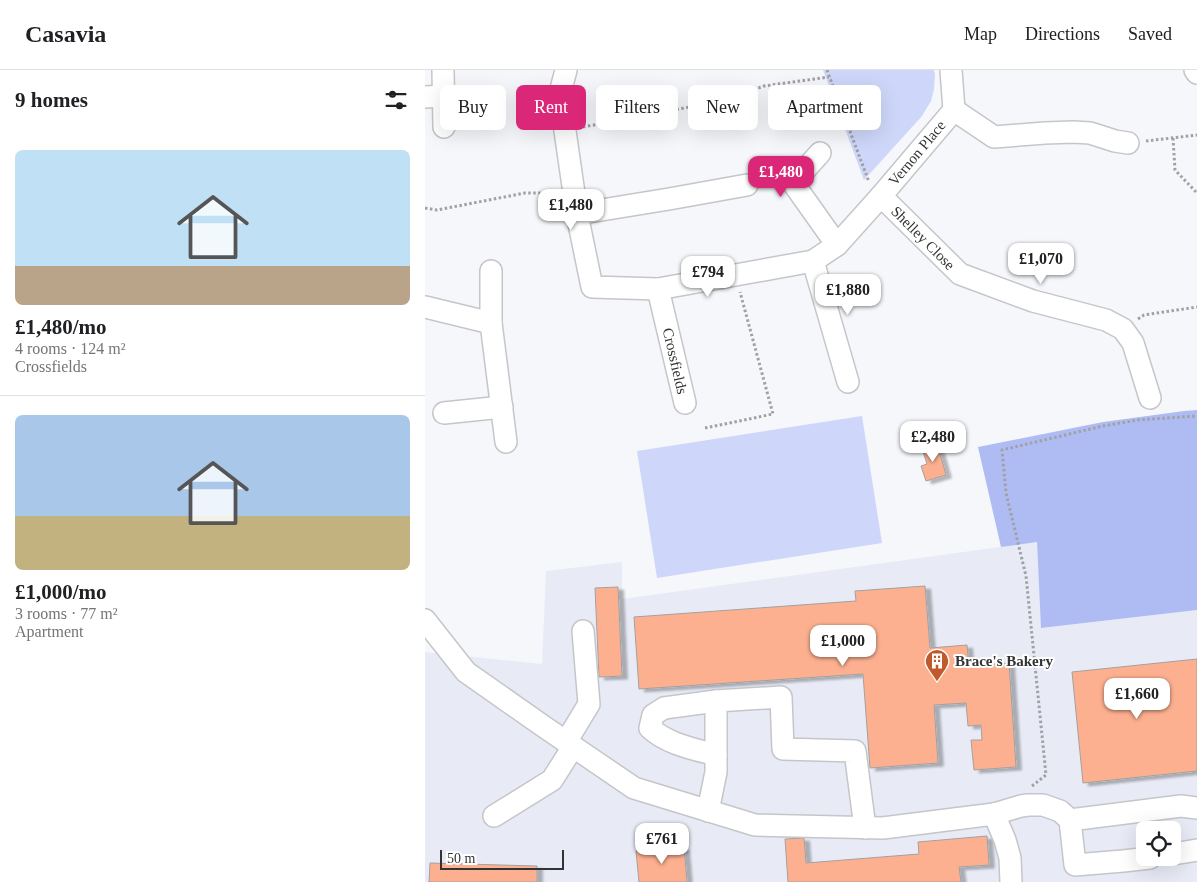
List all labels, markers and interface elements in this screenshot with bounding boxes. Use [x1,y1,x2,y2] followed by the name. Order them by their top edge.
[25,21,106,47] text: Casavia
[964,24,997,44] text: Map
[1025,24,1100,44] text: Directions
[1128,24,1172,44] text: Saved
[440,85,506,130] chip: Buy
[516,85,586,130] chip: Rent
[596,85,678,130] chip: Filters
[688,85,758,130] chip: New
[768,85,881,130] chip: Apartment
[382,86,410,114] icon: filters
[15,88,88,112] text: 9 homes
[885,117,949,189] street label: Vernon Place
[740,156,822,198] pin: £1,480
[759,163,803,180] text: £1,480
[168,182,258,272] icon: home
[530,189,612,231] pin: £1,480
[549,196,593,213] text: £1,480
[888,203,958,273] street label: Shelley Close
[1000,242,1082,285] pin: £1,070
[1019,250,1063,267] text: £1,070
[678,256,738,298] pin: £794
[692,263,724,280] text: £794
[807,274,889,316] pin: £1,880
[826,281,870,298] text: £1,880
[15,315,107,339] text: £1,480/mo
[660,326,690,396] street label: Crossfields
[15,340,126,357] text: 4 rooms · 124 m²
[15,358,87,375] text: Crossfields
[892,420,974,463] pin: £2,480
[911,428,955,445] text: £2,480
[168,448,258,538] icon: home
[15,580,107,604] text: £1,000/mo
[15,605,118,622] text: 3 rooms · 77 m²
[15,623,83,640] text: Apartment
[802,624,884,667] pin: £1,000
[821,632,865,649] text: £1,000
[924,648,950,682] building icon: Brace's Bakery
[955,653,1053,669] place label: Brace's Bakery
[1096,678,1178,720] pin: £1,660
[1115,685,1159,702] text: £1,660
[1136,821,1181,866] map controls
[1136,821,1181,866] button: locate
[632,822,692,865] pin: £761
[646,830,678,847] text: £761
[440,847,564,870] scale bar
[447,851,475,866] text: 50 m

